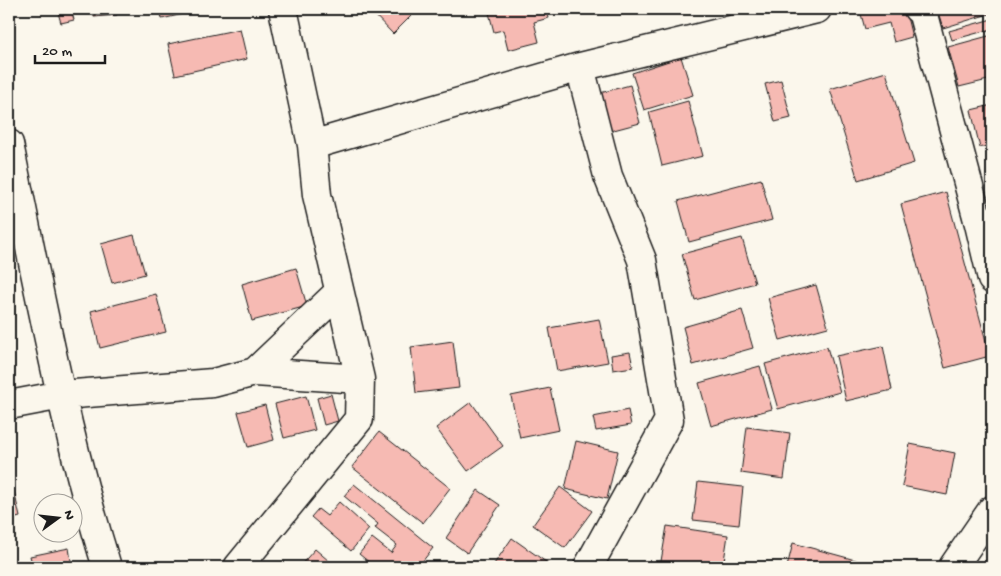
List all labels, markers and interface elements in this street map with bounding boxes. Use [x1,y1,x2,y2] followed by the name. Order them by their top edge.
[35,32,105,64] scale bar
[42,43,72,61] text: 20 m
[32,494,82,544] north arrow
[59,509,78,522] text: N

